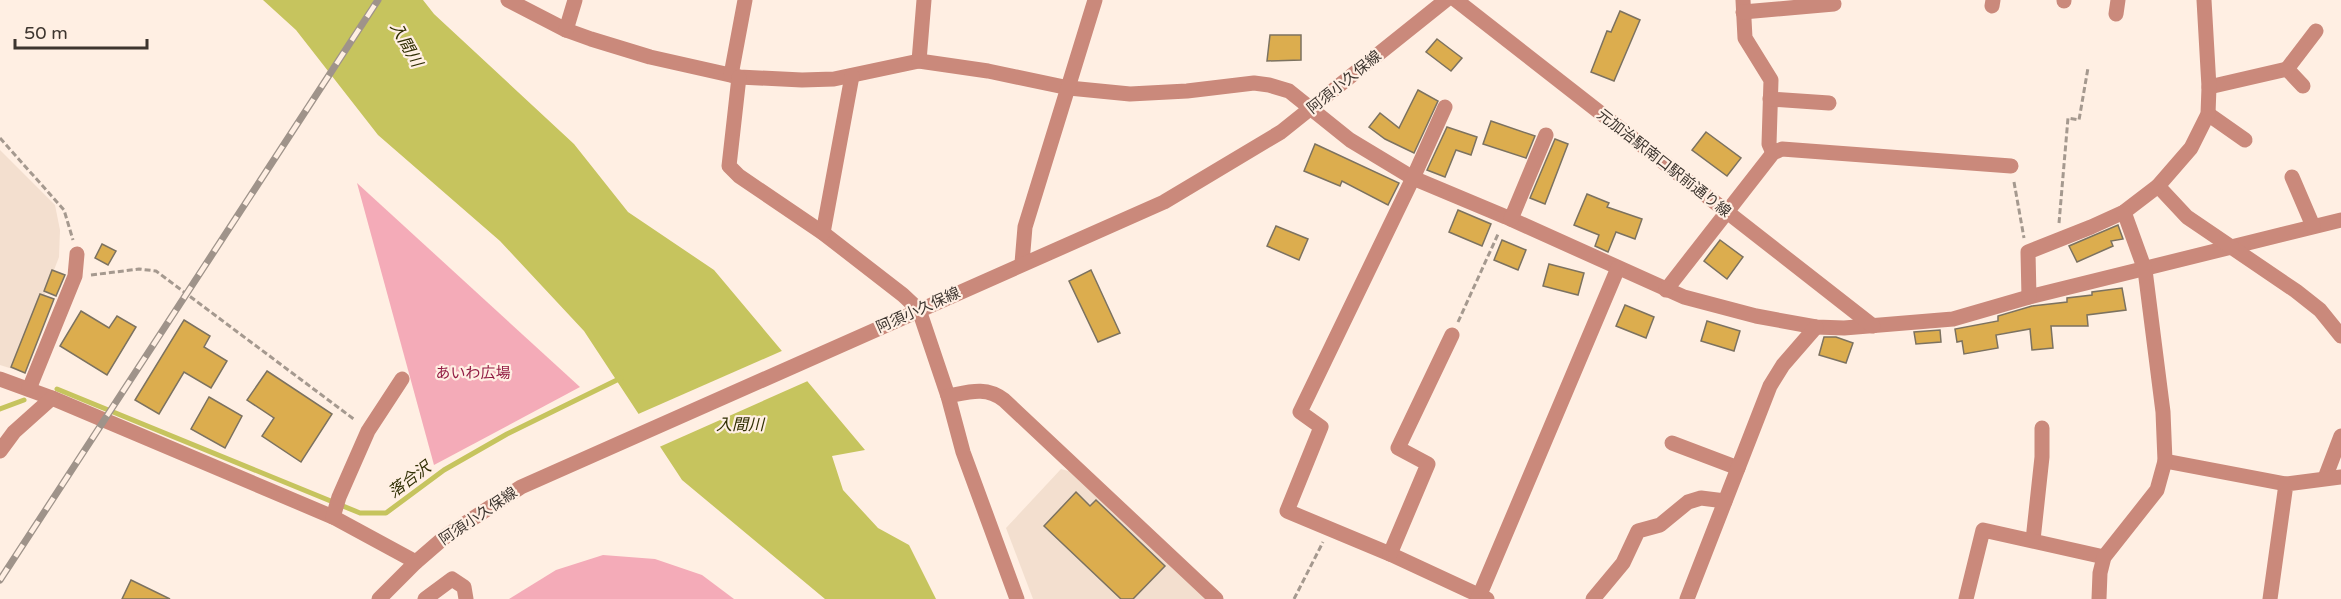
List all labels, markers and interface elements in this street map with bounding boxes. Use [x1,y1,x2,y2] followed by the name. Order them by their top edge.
[15,12,147,50] scale bar
[386,19,427,72] water label: 入間川
[24,22,68,44] text: 50 m
[1303,47,1385,117] street label: 阿須小久保線
[1593,105,1735,221] street label: 元加治駅南口駅前通り線
[873,283,963,337] street label: 阿須小久保線
[435,364,511,382] park label: あいわ広場
[716,415,766,435] water label: 入間川
[384,456,436,502] water label: 落合沢
[436,483,520,549] street label: 阿須小久保線

